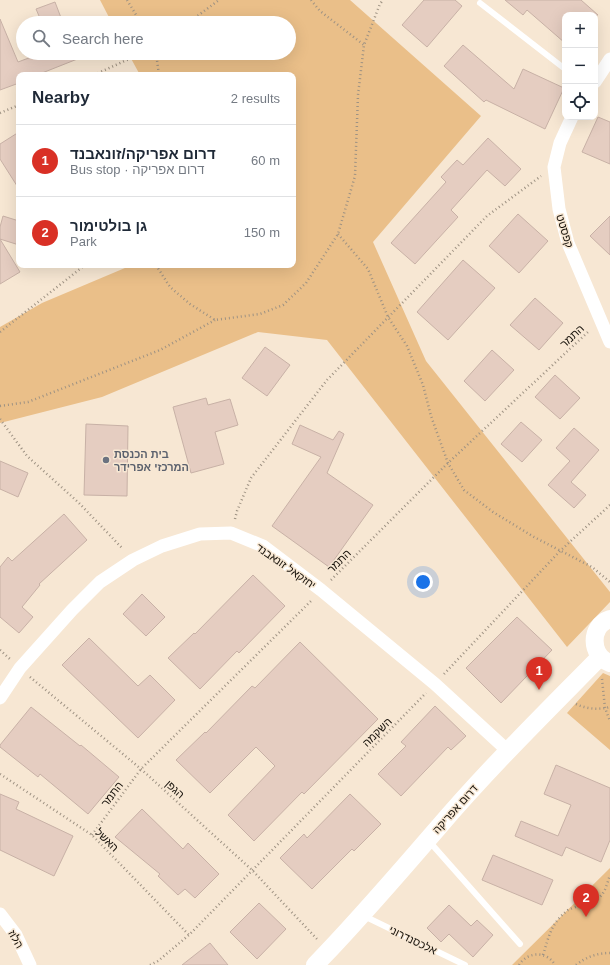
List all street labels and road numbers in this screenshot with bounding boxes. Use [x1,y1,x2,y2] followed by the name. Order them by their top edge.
[554,213,576,249] street label: קפסטט
[558,322,586,350] street label: התמר
[254,541,318,591] street label: יחזקאל זונאבנד
[325,547,353,575] street label: התמר
[360,715,394,749] street label: השקמה
[163,777,187,801] street label: הגפן
[99,779,125,809] street label: התמר
[430,782,480,836] street label: דרום אפריקה
[93,826,121,854] street label: האשל
[387,923,439,957] street label: אלכסנדרוני
[6,928,26,950] street label: הלוז

